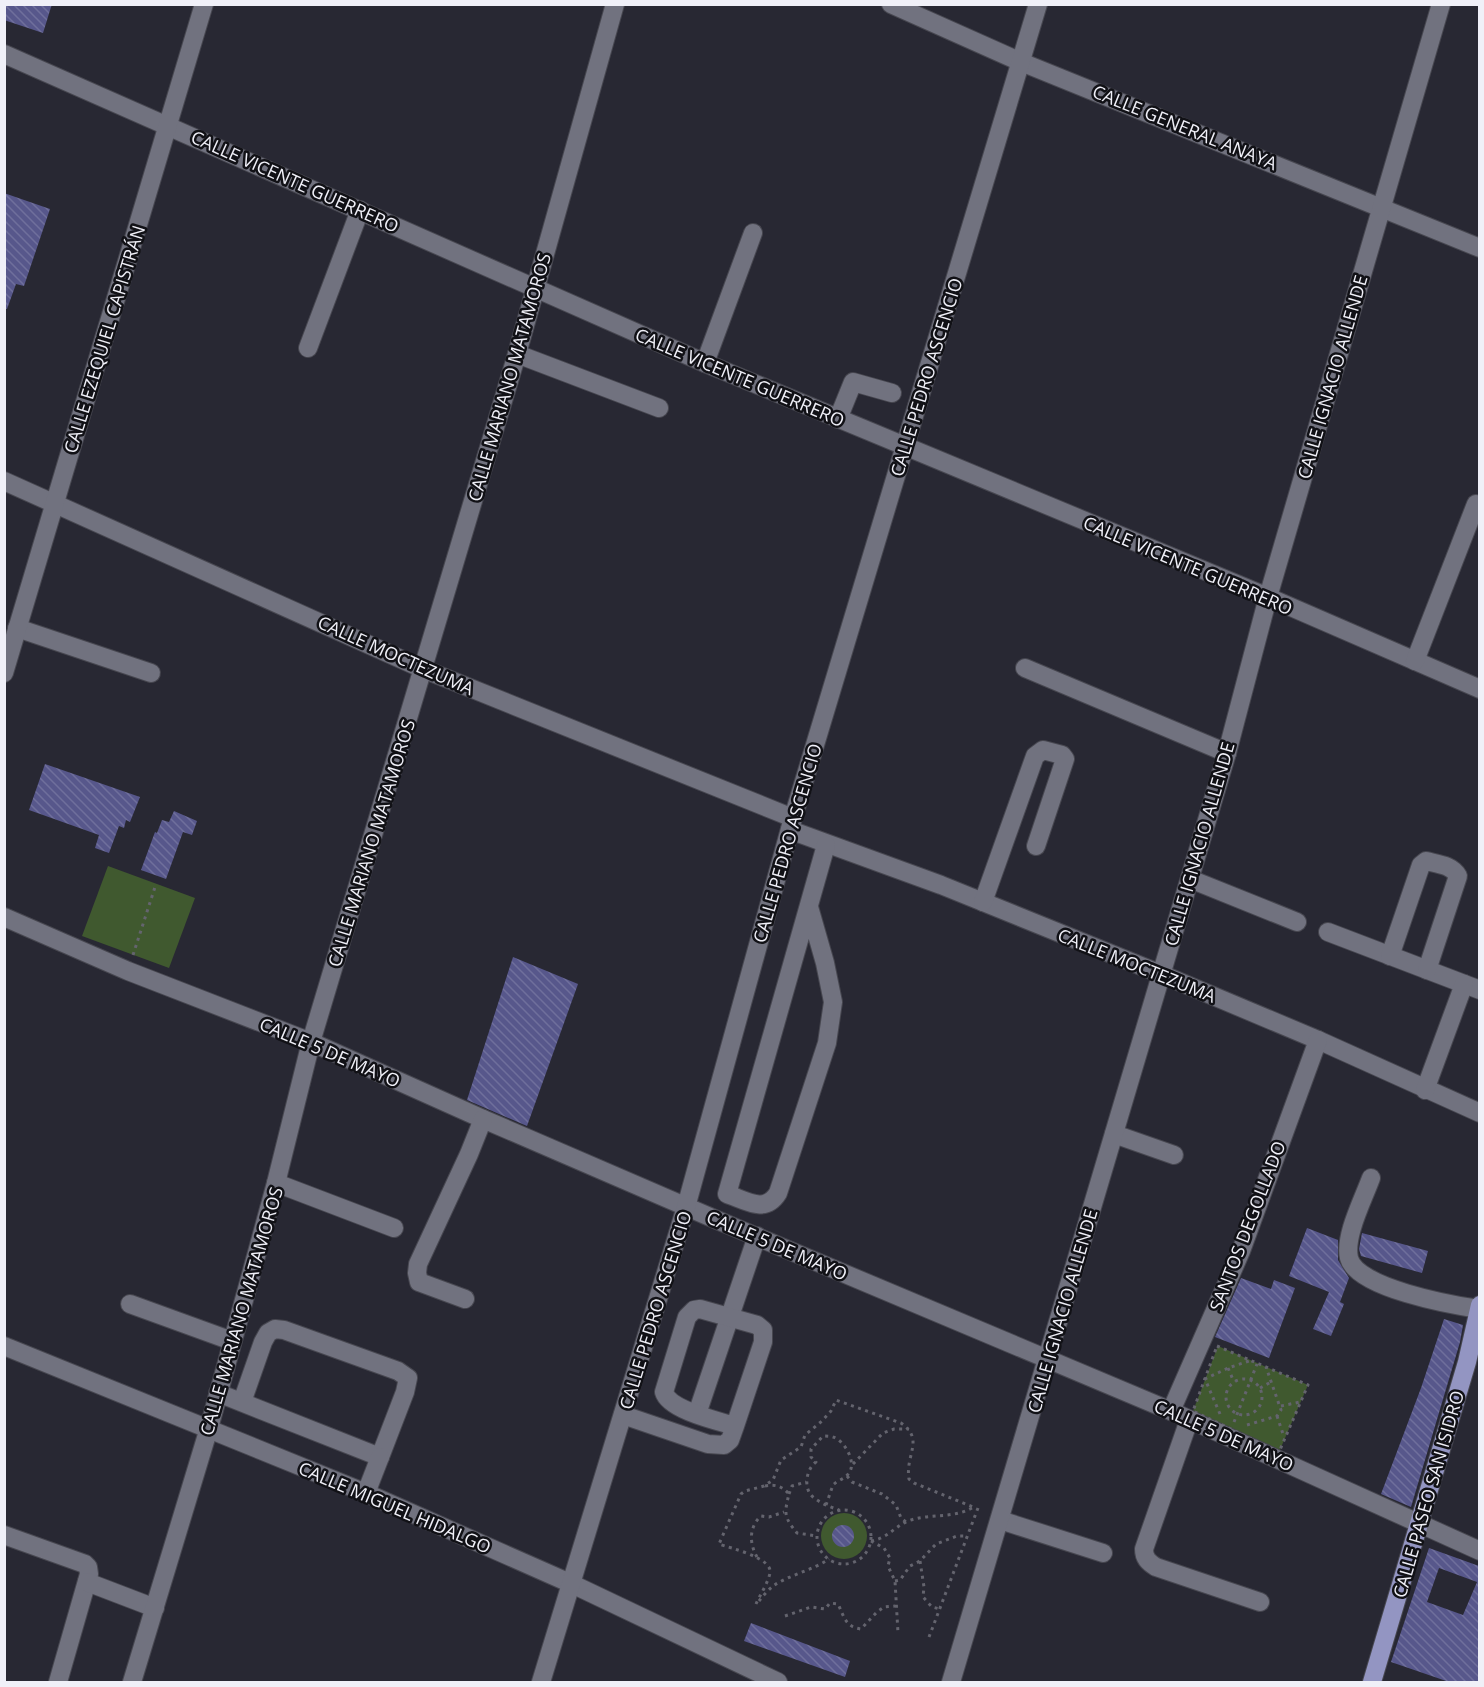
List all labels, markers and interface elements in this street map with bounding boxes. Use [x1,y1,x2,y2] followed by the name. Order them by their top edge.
[1089,79,1281,175] street label: CALLE GENERAL ANAYA
[187,124,403,238] street label: CALLE VICENTE GUERRERO
[58,222,150,456] street label: CALLE EZEQUIEL CAPISTRÁN
[462,250,556,504] street label: CALLE MARIANO MATAMOROS
[1291,272,1373,482] street label: CALLE IGNACIO ALLENDE
[884,275,968,479] street label: CALLE PEDRO ASCENCIO
[632,322,848,432] street label: CALLE VICENTE GUERRERO
[1080,510,1296,620] street label: CALLE VICENTE GUERRERO
[314,610,478,701] street label: CALLE MOCTEZUMA
[322,716,420,970] street label: CALLE MARIANO MATAMOROS
[1158,739,1240,949] street label: CALLE IGNACIO ALLENDE
[747,740,827,946] street label: CALLE PEDRO ASCENCIO
[1054,922,1220,1008] street label: CALLE MOCTEZUMA
[256,1012,404,1092] street label: CALLE 5 DE MAYO
[1203,1137,1291,1315] street label: SANTOS DEGOLLADO
[194,1184,288,1438] street label: CALLE MARIANO MATAMOROS
[703,1205,851,1285] street label: CALLE 5 DE MAYO
[1021,1206,1103,1416] street label: CALLE IGNACIO ALLENDE
[613,1208,697,1412] street label: CALLE PEDRO ASCENCIO
[1387,1388,1469,1600] street label: CALLE PASEO SAN ISIDRO
[1150,1393,1298,1477] street label: CALLE 5 DE MAYO
[295,1456,495,1558] street label: CALLE MIGUEL HIDALGO

